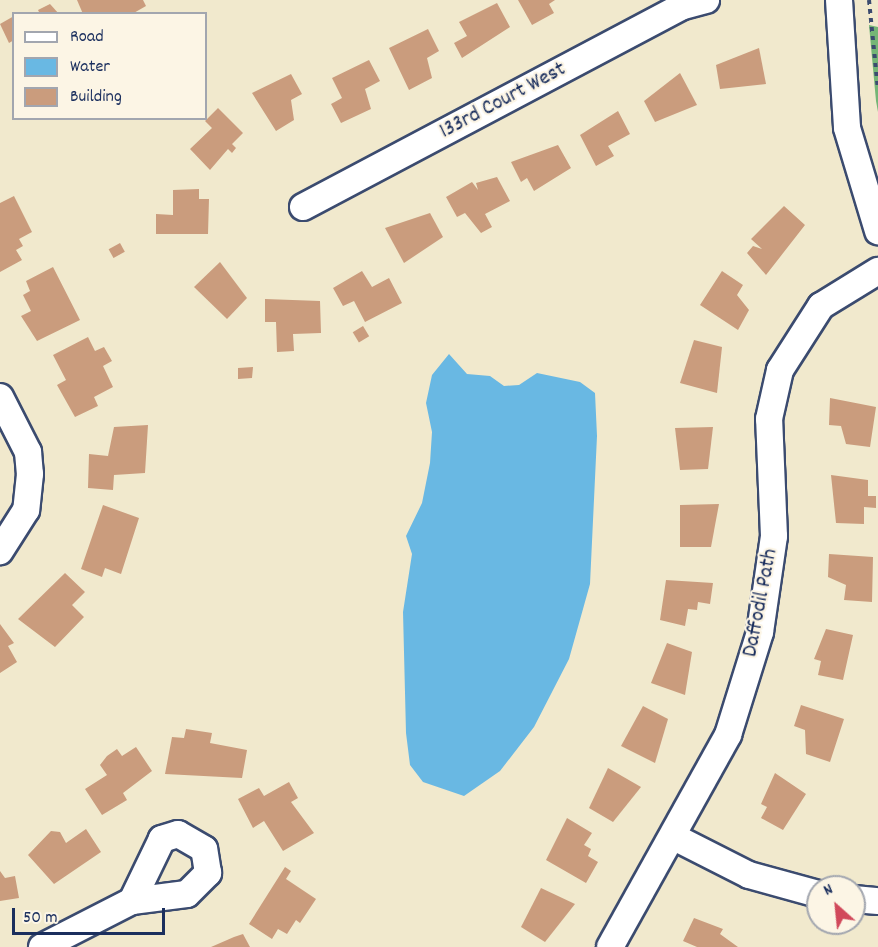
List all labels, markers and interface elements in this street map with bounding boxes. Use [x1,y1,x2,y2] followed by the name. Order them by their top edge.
[12,12,207,120] legend
[70,25,104,50] text: Road
[70,55,110,80] text: Water
[435,57,571,145] street label: 133rd Court West
[70,85,122,110] text: Building
[738,547,784,659] street label: Daffodil Path
[806,875,866,935] north arrow
[820,878,837,902] text: N
[15,896,168,934] scale bar
[23,906,58,931] text: 50 m

